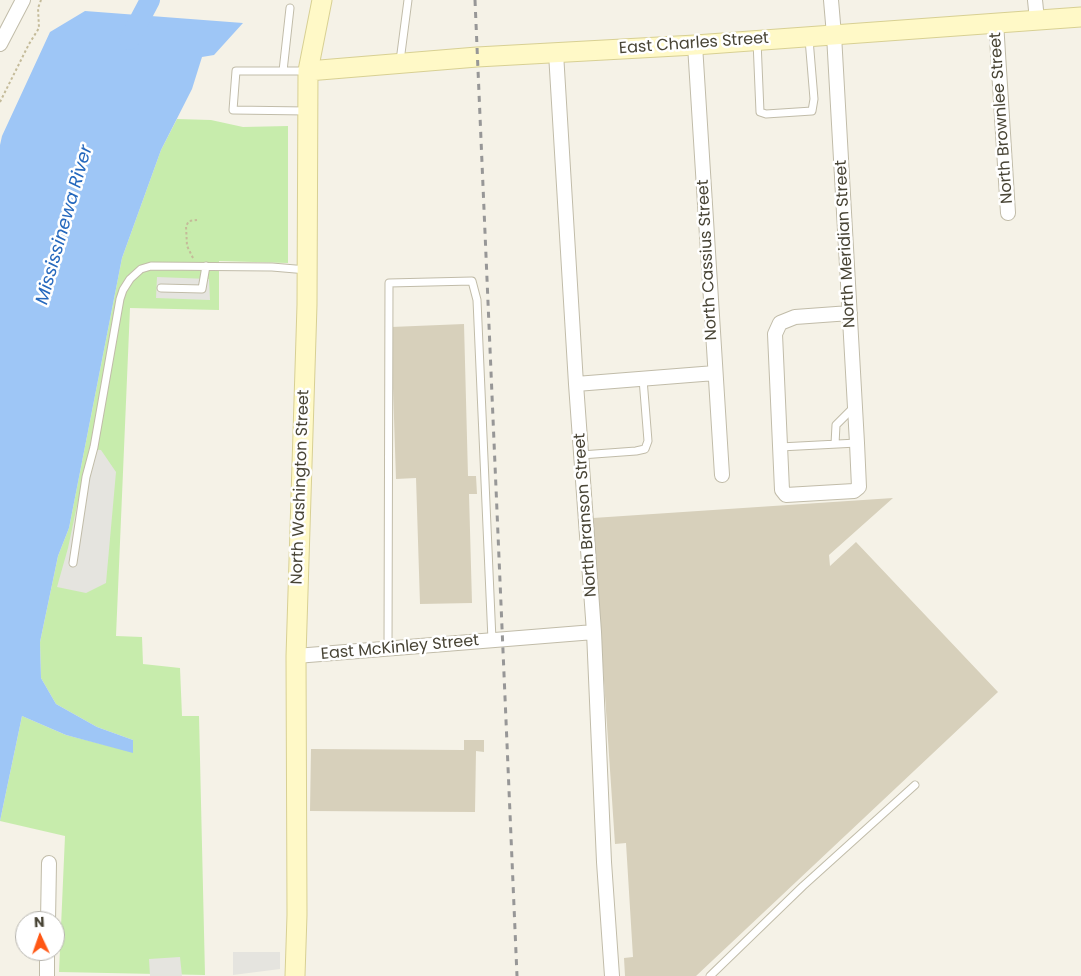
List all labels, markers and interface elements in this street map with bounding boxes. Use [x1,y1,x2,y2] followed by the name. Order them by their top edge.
[618,29,770,59] street label: East Charles Street
[986,32,1018,204] street label: North Brownlee Street
[32,143,98,307] water label: Mississinewa River
[832,159,860,329] street label: North Meridian Street
[694,179,722,341] street label: North Cassius Street
[288,389,314,585] street label: North Washington Street
[571,432,601,598] street label: North Branson Street
[320,632,480,664] street label: East McKinley Street
[15,911,65,961] north arrow
[33,912,45,932] text: N

